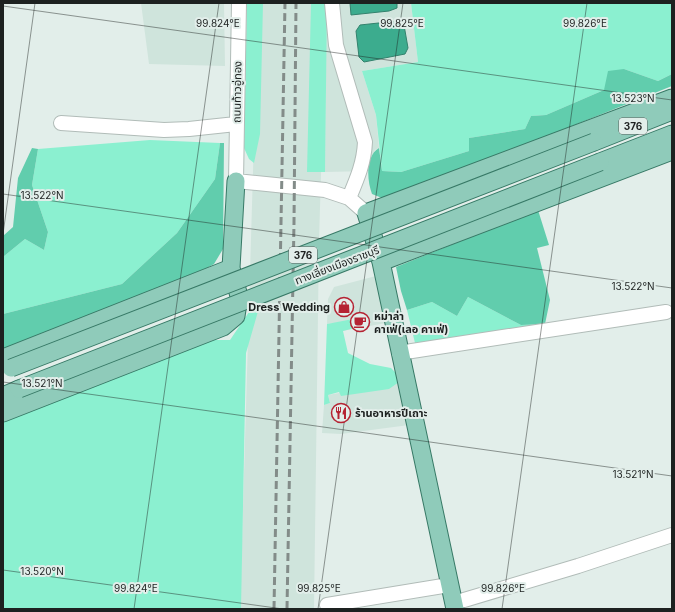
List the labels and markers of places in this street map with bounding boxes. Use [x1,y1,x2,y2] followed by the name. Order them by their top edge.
[333,296,355,318] shop icon: Dress Wedding
[248,300,330,314] place label: Dress Wedding
[374,309,449,336] place label: หม่าล่า คาเฟ่(เลอ คาเฟ่)
[349,311,371,333] cafe icon: หม่าล่า คาเฟ่(เลอ คาเฟ่)
[330,402,352,424] restaurant icon: ร้านอาหารปีเถาะ
[355,406,428,420] place label: ร้านอาหารปีเถาะ

